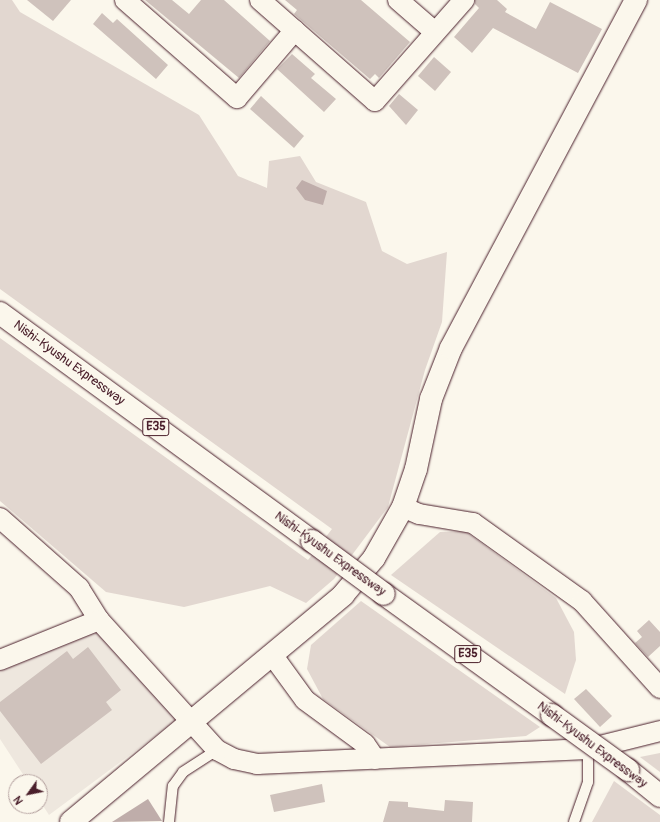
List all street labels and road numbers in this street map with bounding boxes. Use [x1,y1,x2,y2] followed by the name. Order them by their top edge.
[10,317,128,409] street label: Nishi-Kyushu Expressway
[142,417,170,437] road number: E35
[271,508,389,600] street label: Nishi-Kyushu Expressway
[454,644,482,664] road number: E35
[534,699,650,791] street label: Nishi-Kyushu Expressway

